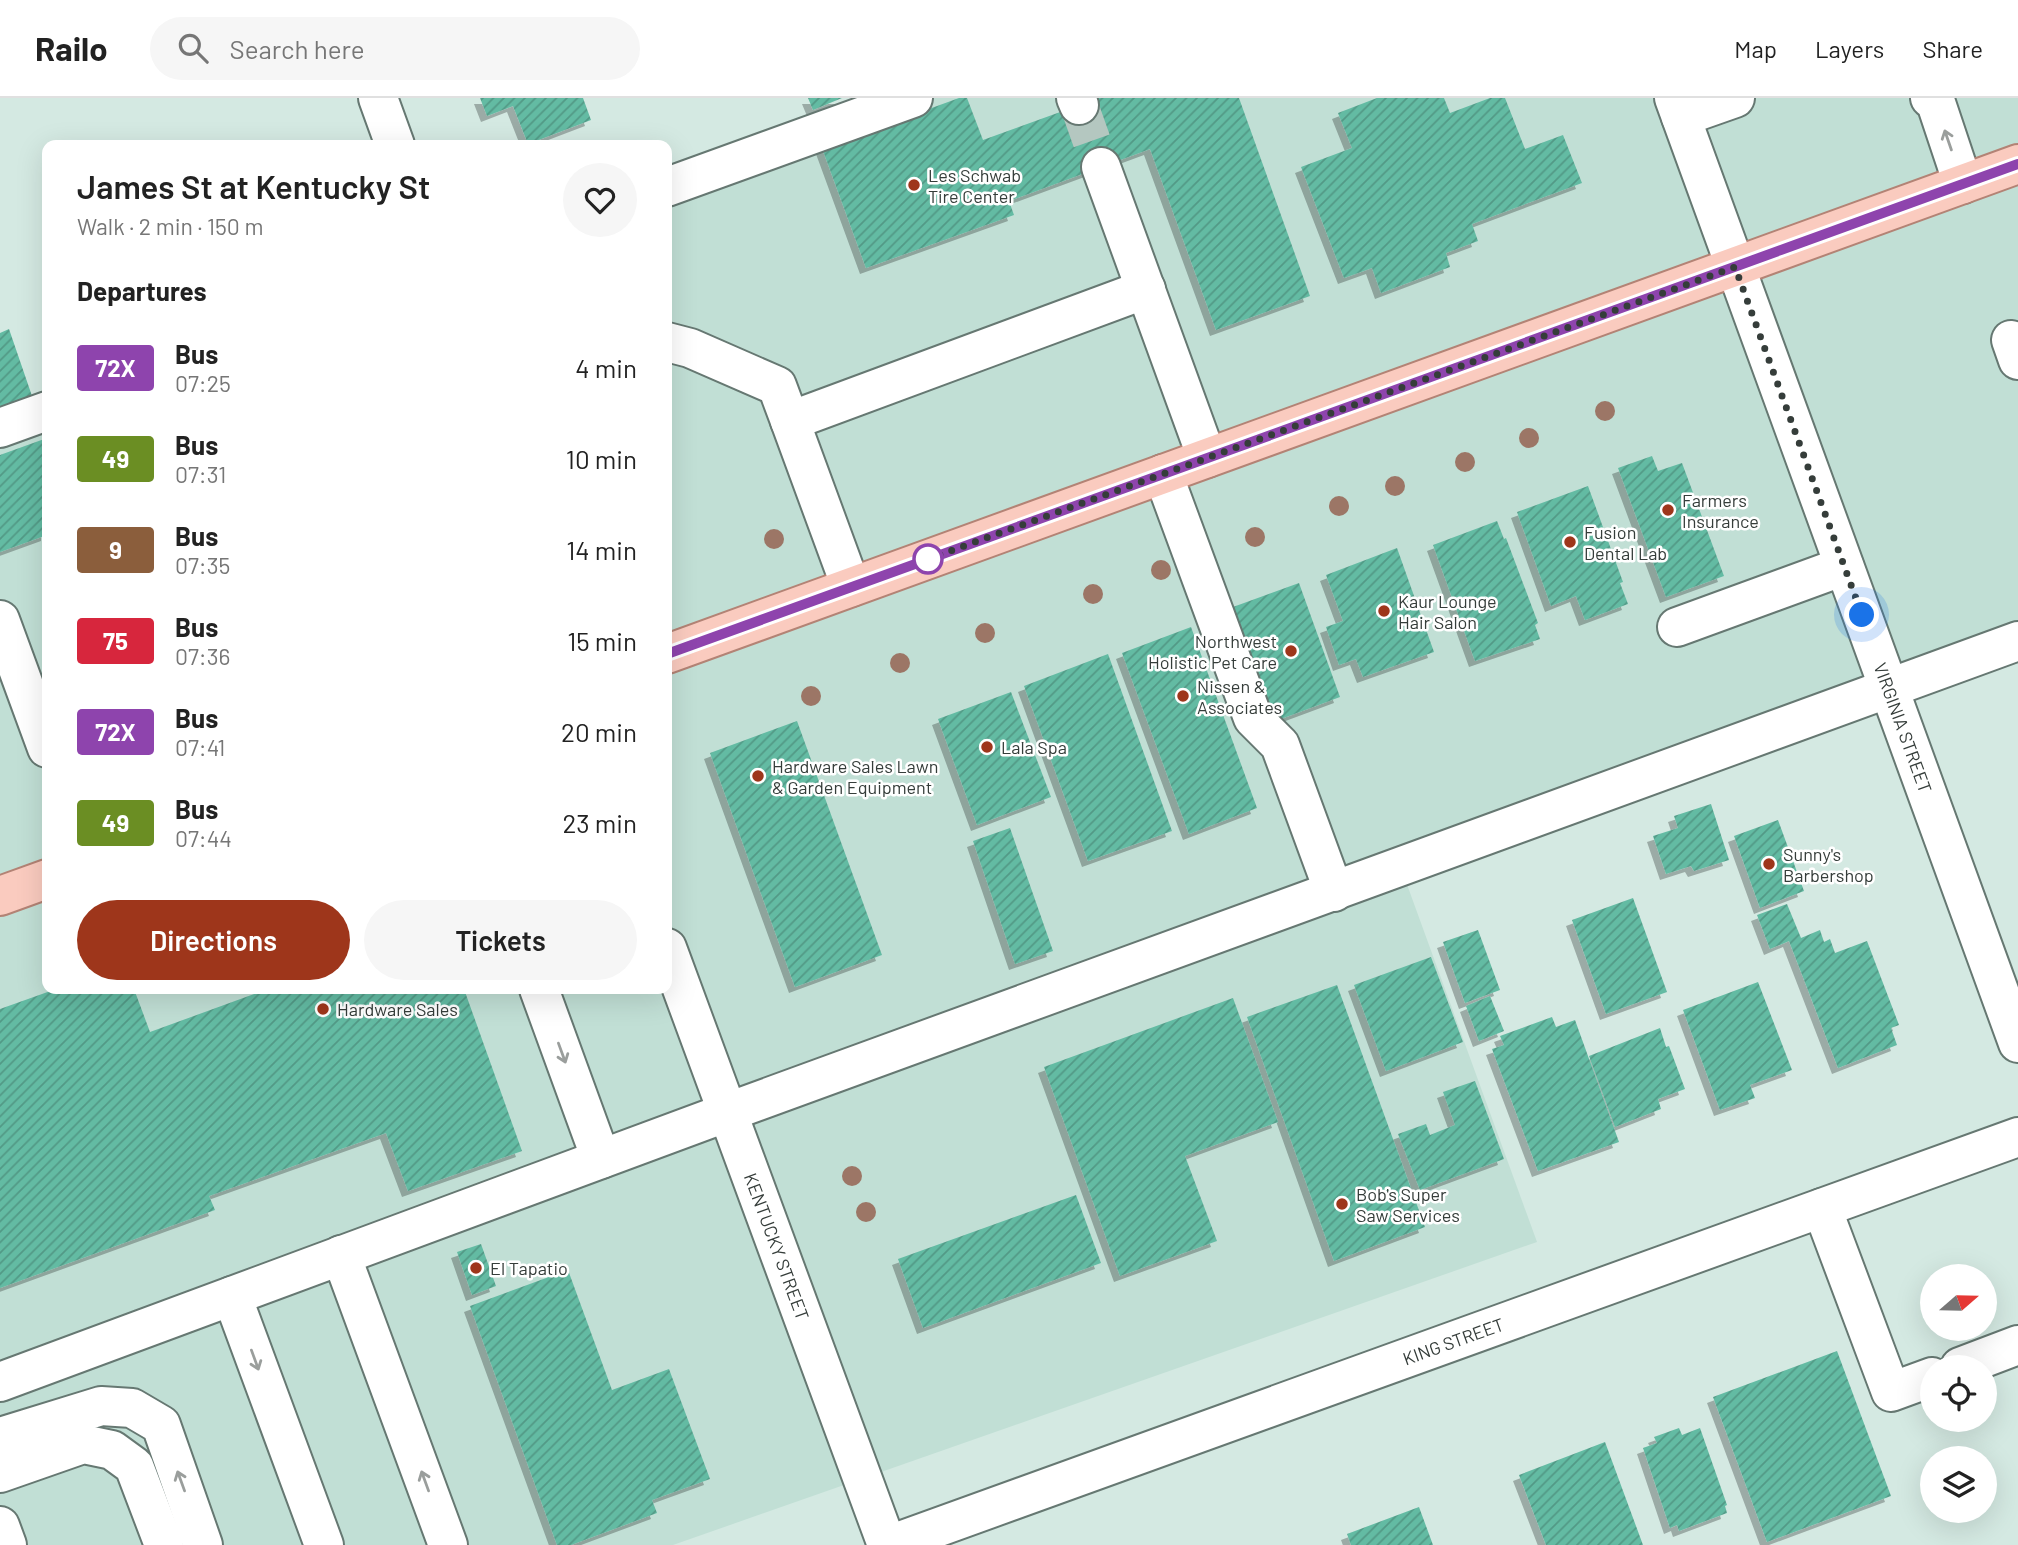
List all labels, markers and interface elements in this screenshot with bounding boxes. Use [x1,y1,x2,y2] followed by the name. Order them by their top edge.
[150,17,640,80] search box
[35,28,108,68] text: Railo
[174,29,212,67] icon: search
[230,33,365,64] text: Search here
[1734,34,1777,63] text: Map
[1815,34,1884,63] text: Layers
[1922,34,1983,63] text: Share
[1941,129,1954,151] one-way arrow
[563,163,637,237] button: heart
[928,164,1021,207] place label: Les Schwab Tire Center
[77,166,430,206] text: James St at Kentucky St
[906,177,922,193] marker: Les Schwab Tire Center
[77,212,263,240] text: Walk · 2 min · 150 m
[77,275,207,306] text: Departures
[175,338,218,369] text: Bus
[575,352,637,383] text: 4 min
[95,353,136,382] text: 72X
[175,369,231,397] text: 07:25
[175,429,218,460] text: Bus
[566,443,637,474] text: 10 min
[102,444,129,473] text: 49
[175,460,226,488] text: 07:31
[1682,489,1759,532] place label: Farmers Insurance
[1660,502,1676,518] marker: Farmers Insurance
[175,520,218,551] text: Bus
[1584,521,1667,564] place label: Fusion Dental Lab
[566,534,637,565] text: 14 min
[1562,534,1578,550] marker: Fusion Dental Lab
[109,535,122,564] text: 9
[913,544,943,574] unlabelled marker
[175,551,230,579] text: 07:35
[1398,590,1497,633] place label: Kaur Lounge Hair Salon
[1844,597,1879,632] your location
[1376,603,1392,619] marker: Kaur Lounge Hair Salon
[175,611,218,642] text: Bus
[567,625,637,656] text: 15 min
[103,626,128,655] text: 75
[1148,630,1277,673] place label: Northwest Holistic Pet Care
[175,642,230,670] text: 07:36
[1283,643,1299,659] marker: Northwest Holistic Pet Care
[1869,660,1937,796] street label: VIRGINIA STREET
[1197,675,1282,718] place label: Nissen & Associates
[1175,688,1191,704] marker: Nissen & Associates
[175,702,218,733] text: Bus
[561,716,637,747] text: 20 min
[95,717,136,746] text: 72X
[175,733,225,761] text: 07:41
[1001,736,1067,758] place label: Lala Spa
[979,739,995,755] marker: Lala Spa
[772,755,938,798] place label: Hardware Sales Lawn & Garden Equipment
[750,768,766,784] marker: Hardware Sales Lawn & Garden Equipment
[175,793,218,824] text: Bus
[562,807,637,838] text: 23 min
[102,808,129,837] text: 49
[175,824,232,852] text: 07:44
[1783,843,1874,886] place label: Sunny's Barbershop
[1761,856,1777,872] marker: Sunny's Barbershop
[77,900,350,980] button: Directions
[364,900,637,980] button: Tickets
[337,998,458,1020] place label: Hardware Sales
[315,1001,331,1017] marker: Hardware Sales
[557,1041,569,1063] one-way arrow
[740,1170,814,1323] street label: KENTUCKY STREET
[1356,1183,1460,1226] place label: Bob's Super Saw Services
[1334,1196,1350,1212] marker: Bob's Super Saw Services
[490,1257,568,1279] place label: El Tapatio
[468,1260,484,1276] marker: El Tapatio
[1920,1264,1997,1340] north arrow
[1920,1264,1997,1523] map controls
[1400,1313,1507,1369] street label: KING STREET
[250,1348,263,1370] one-way arrow
[1920,1355,1997,1432] button: locate
[1920,1446,1997,1523] button: layers
[173,1470,186,1492] one-way arrow
[417,1471,430,1492] one-way arrow

